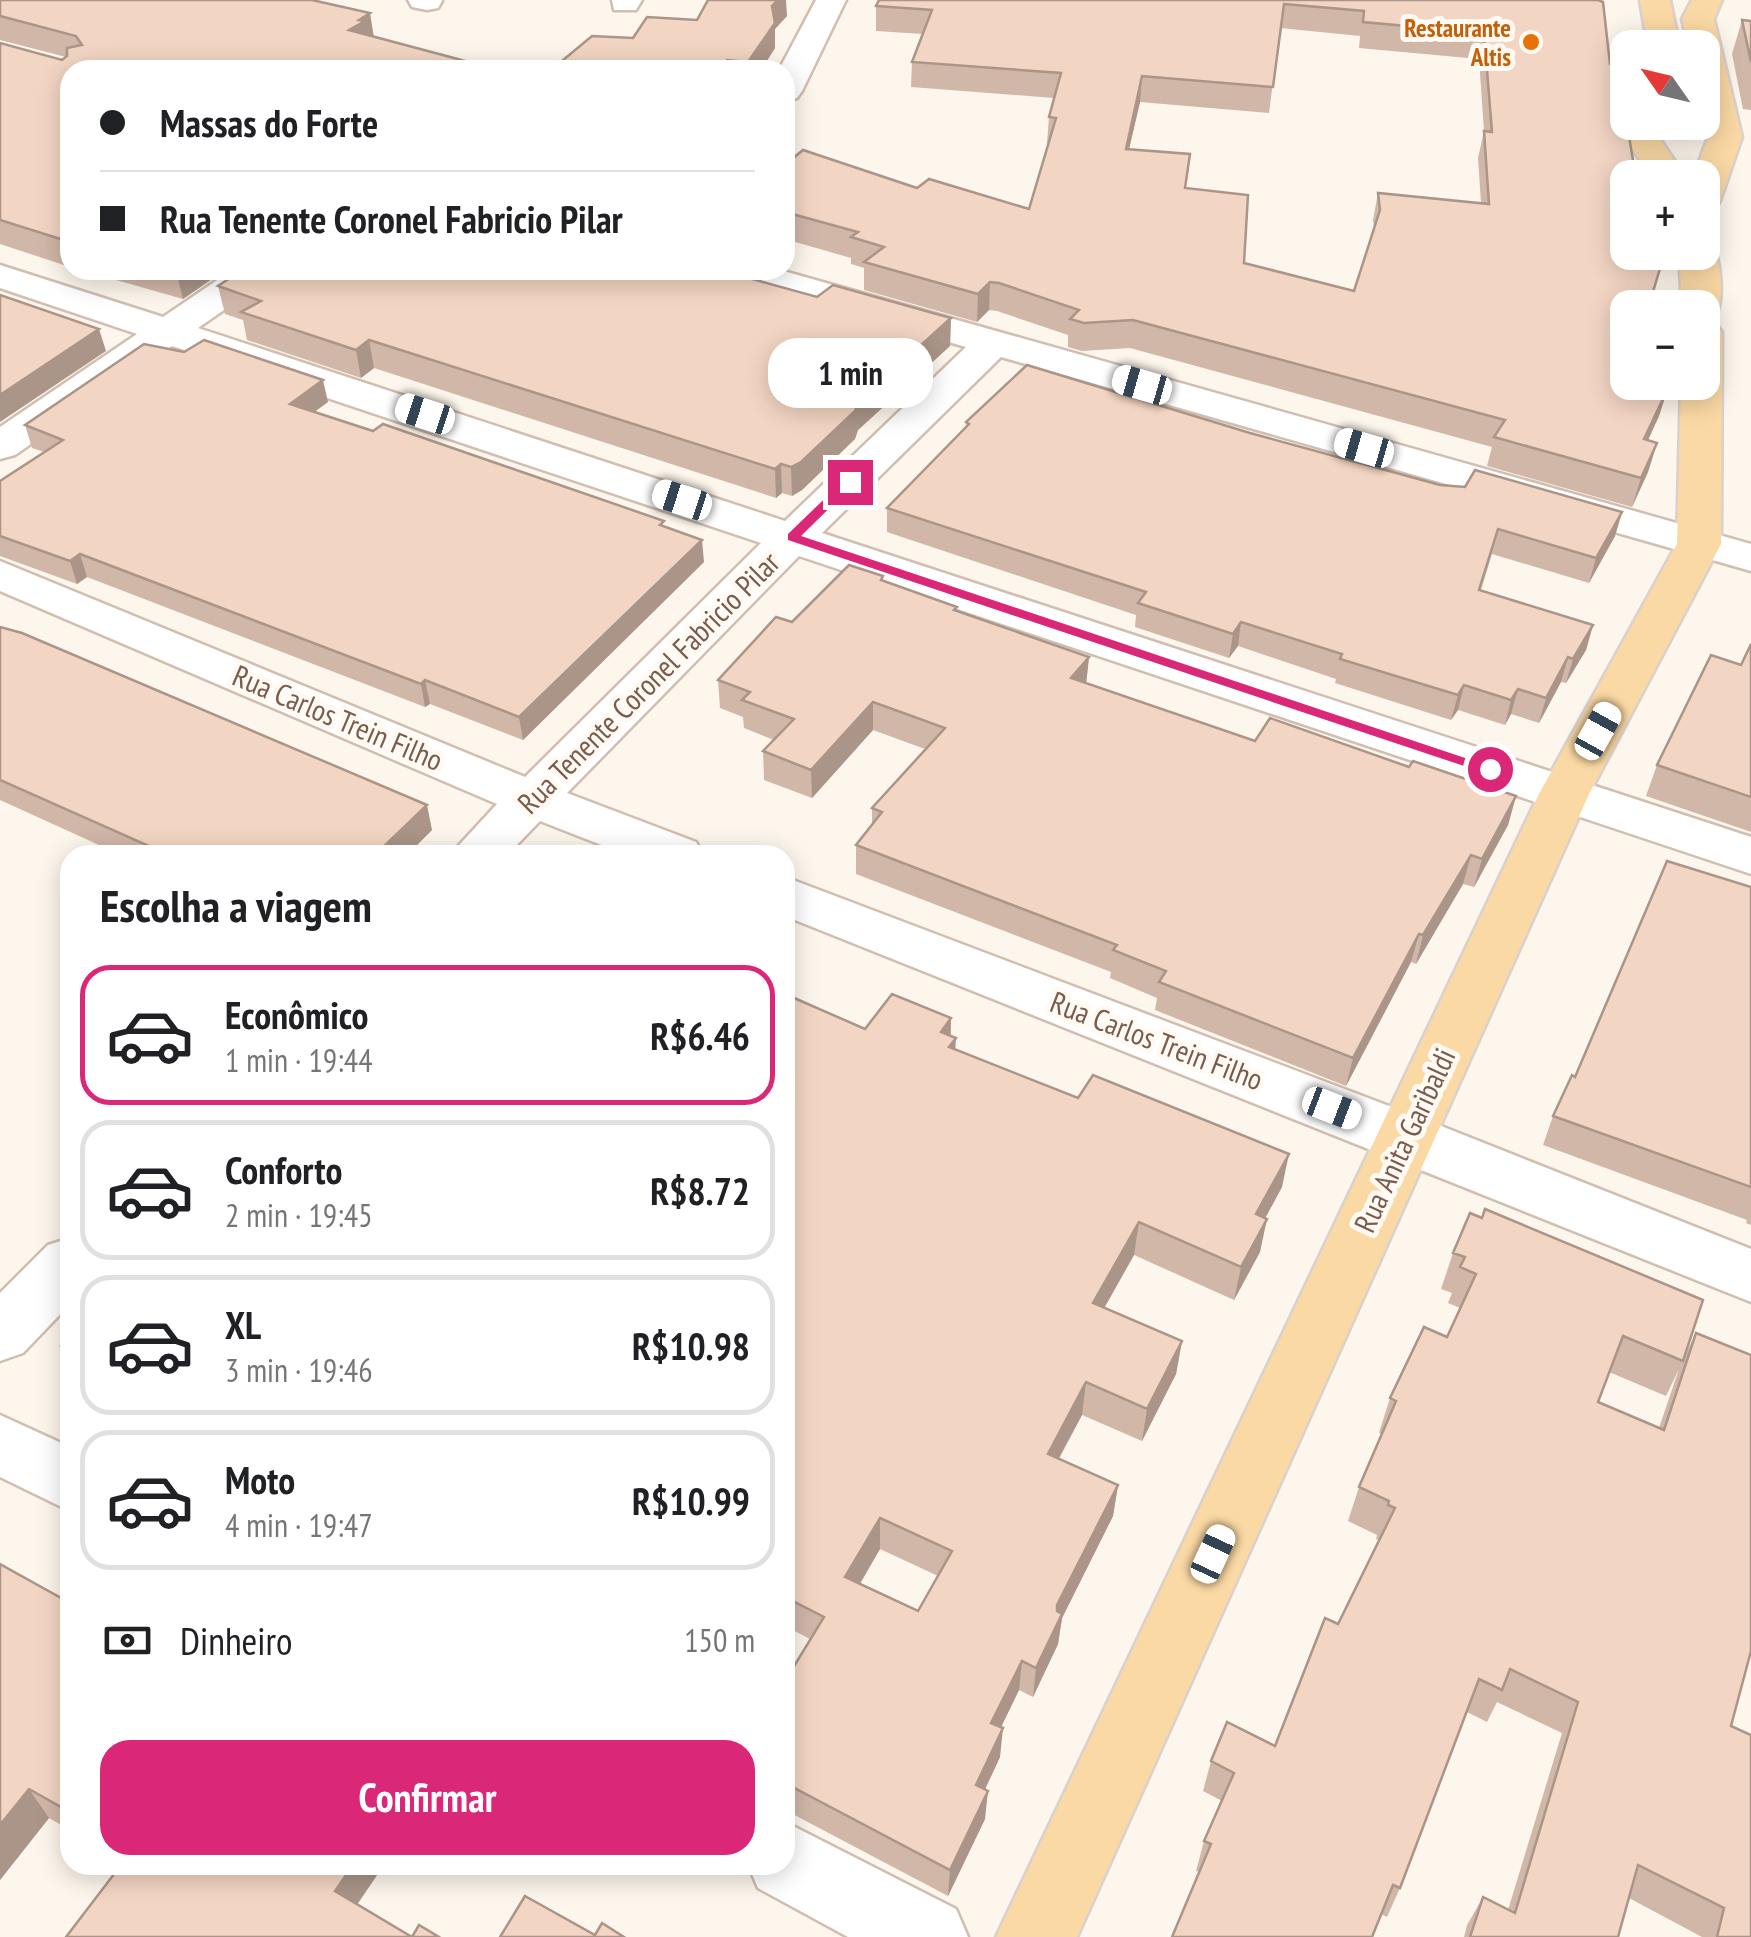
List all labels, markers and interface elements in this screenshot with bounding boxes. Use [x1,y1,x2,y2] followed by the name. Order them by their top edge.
[1404,12,1511,73] place label: Restaurante Altis
[1610,30,1720,140] north arrow
[1610,30,1720,400] map controls
[1520,31,1542,53] marker: Restaurante Altis
[160,98,378,147] text: Massas do Forte
[1610,160,1720,270] button: +
[160,194,623,243] text: Rua Tenente Coronel Fabricio Pilar
[1610,290,1720,400] button: −
[768,337,932,407] callout: 1 min
[818,352,883,394] text: 1 min
[1109,362,1175,408] car
[392,390,458,438] car
[1331,425,1397,471] car
[828,460,873,505] route end
[649,476,715,524] car
[509,542,788,821] street label: Rua Tenente Coronel Fabricio Pilar
[227,655,449,779] street label: Rua Carlos Trein Filho
[1570,697,1626,765] car
[1468,747,1513,792] route start
[100,876,372,934] text: Escolha a viagem
[1045,982,1269,1098] street label: Rua Carlos Trein Filho
[105,990,195,1080] icon: car
[225,990,369,1039] text: Econômico
[650,1011,750,1060] text: R$6.46
[225,1039,373,1081] text: 1 min · 19:44
[1344,1042,1464,1238] street label: Rua Anita Garibaldi
[1299,1083,1365,1133] car
[105,1145,195,1235] icon: car
[225,1145,342,1194] text: Conforto
[650,1166,750,1215] text: R$8.72
[225,1194,373,1236] text: 2 min · 19:45
[105,1300,195,1390] icon: car
[225,1300,261,1349] text: XL
[632,1321,750,1370] text: R$10.98
[225,1349,373,1391] text: 3 min · 19:46
[105,1455,195,1545] icon: car
[225,1455,295,1504] text: Moto
[632,1476,750,1525] text: R$10.99
[225,1504,373,1546] text: 4 min · 19:47
[1187,1520,1239,1588] car
[100,1613,155,1668] icon: cash
[180,1616,292,1665] text: Dinheiro
[684,1619,755,1661] text: 150 m
[100,1740,755,1855] button: Confirmar

